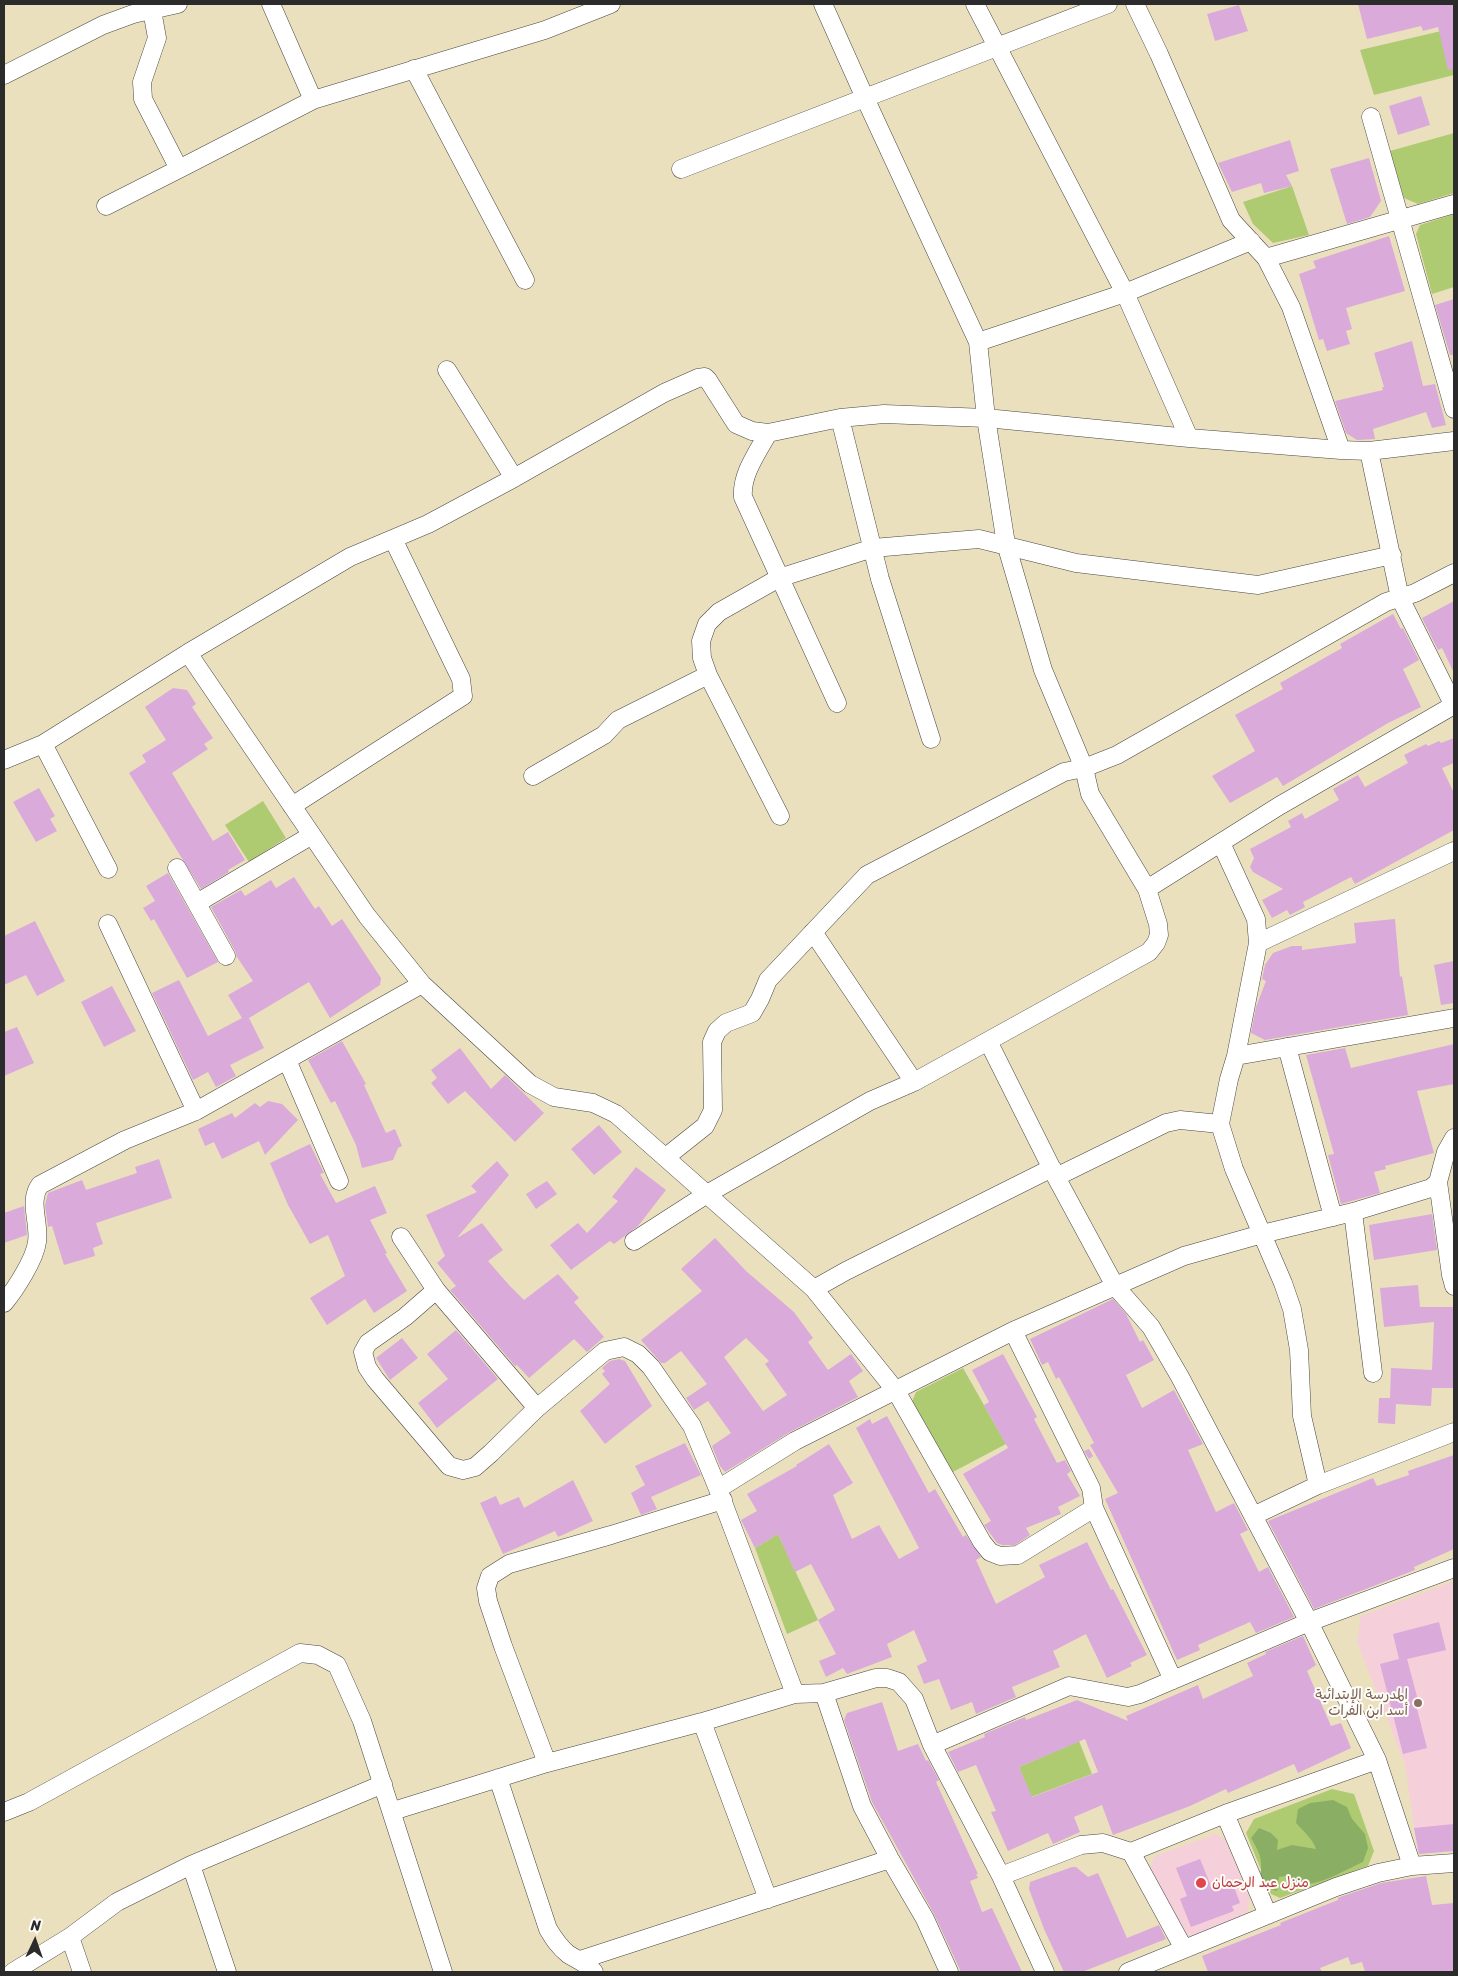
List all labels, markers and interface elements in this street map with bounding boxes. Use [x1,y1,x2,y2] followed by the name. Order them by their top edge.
[1315,1687,1408,1720] place label: المدرسة الإبتدائية أسد ابن الفرات
[1412,1697,1424,1709] marker: المدرسة الإبتدائية أسد ابن الفرات
[1212,1875,1309,1891] place label: منزل عبد الرحمان
[1194,1876,1208,1890] marker: منزل عبد الرحمان
[30,1913,41,1938] text: N
[10,1916,60,1966] north arrow

